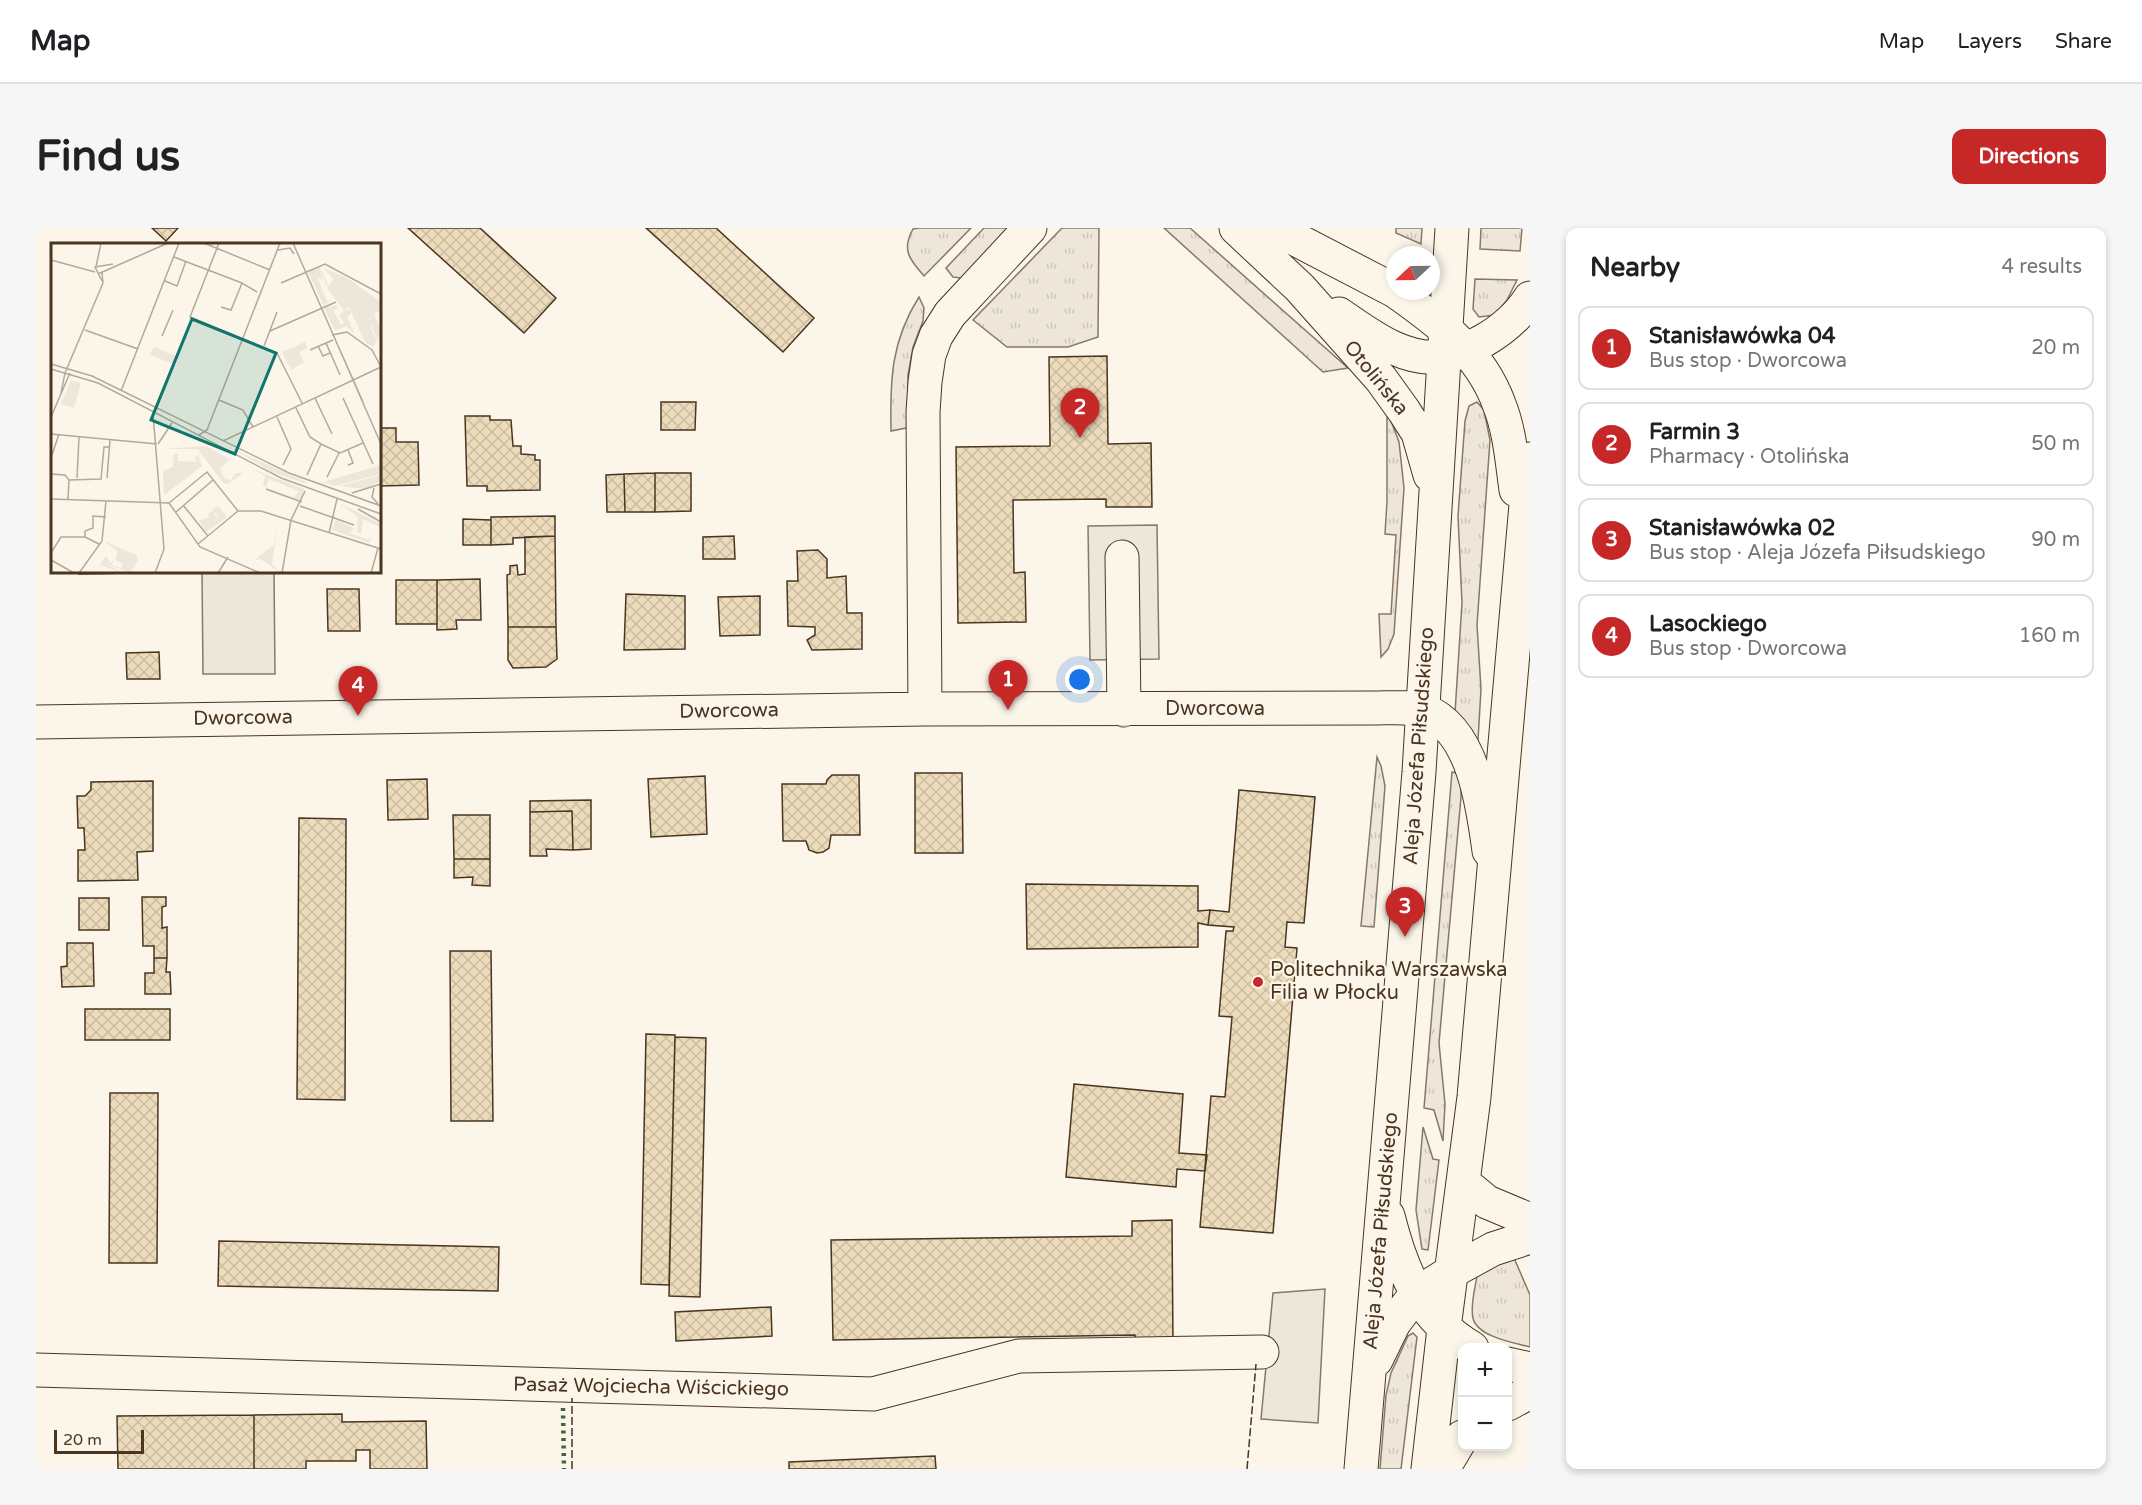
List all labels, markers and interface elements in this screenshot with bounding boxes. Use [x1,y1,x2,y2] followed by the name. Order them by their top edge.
[30,24,90,58] text: Map
[1879,29,1924,54] text: Map
[1957,29,2022,54] text: Layers
[2055,29,2112,54] text: Share
[1952,129,2106,184] button: Directions
[36,131,180,182] text: Find us
[51,243,381,573] inset map
[1386,246,1440,300] north arrow
[1590,252,1680,283] text: Nearby
[2002,255,2082,279] text: 4 results
[1649,323,1836,349] text: Stanisławówka 04
[1338,336,1414,420] street label: Otolińska
[1605,336,1618,360] text: 1
[2031,336,2080,360] text: 20 m
[1649,349,1847,373] text: Bus stop · Dworcowa
[1060,388,1100,438] pin: 2
[1649,419,1740,445] text: Farmin 3
[1605,432,1618,456] text: 2
[2031,432,2080,456] text: 50 m
[1649,445,1850,469] text: Pharmacy · Otolińska
[1649,515,1836,541] text: Stanisławówka 02
[1605,528,1618,552] text: 3
[2031,528,2080,552] text: 90 m
[1649,541,1986,565] text: Bus stop · Aleja Józefa Piłsudskiego
[1649,611,1767,637] text: Lasockiego
[1605,624,1618,648] text: 4
[2019,624,2080,648] text: 160 m
[1399,626,1439,866] street label: Aleja Józefa Piłsudskiego
[1649,637,1847,661] text: Bus stop · Dworcowa
[988,660,1028,710] pin: 1
[1065,665,1094,694] your location
[338,666,378,716] pin: 4
[1165,697,1265,721] street label: Dworcowa
[679,698,779,724] street label: Dworcowa
[193,705,293,731] street label: Dworcowa
[1386,888,1424,937] pin: 3
[1270,958,1508,1005] place label: Politechnika Warszawska Filia w Płocku
[1251,975,1265,989] marker: Politechnika Warszawska Filia w Płocku
[1359,1111,1403,1351] street label: Aleja Józefa Piłsudskiego
[1458,1343,1512,1451] map controls
[1458,1343,1512,1397] button: +
[513,1373,789,1401] street label: Pasaż Wojciecha Wiścickiego
[1458,1397,1512,1451] button: −
[54,1427,144,1454] scale bar
[63,1430,102,1450] text: 20 m

